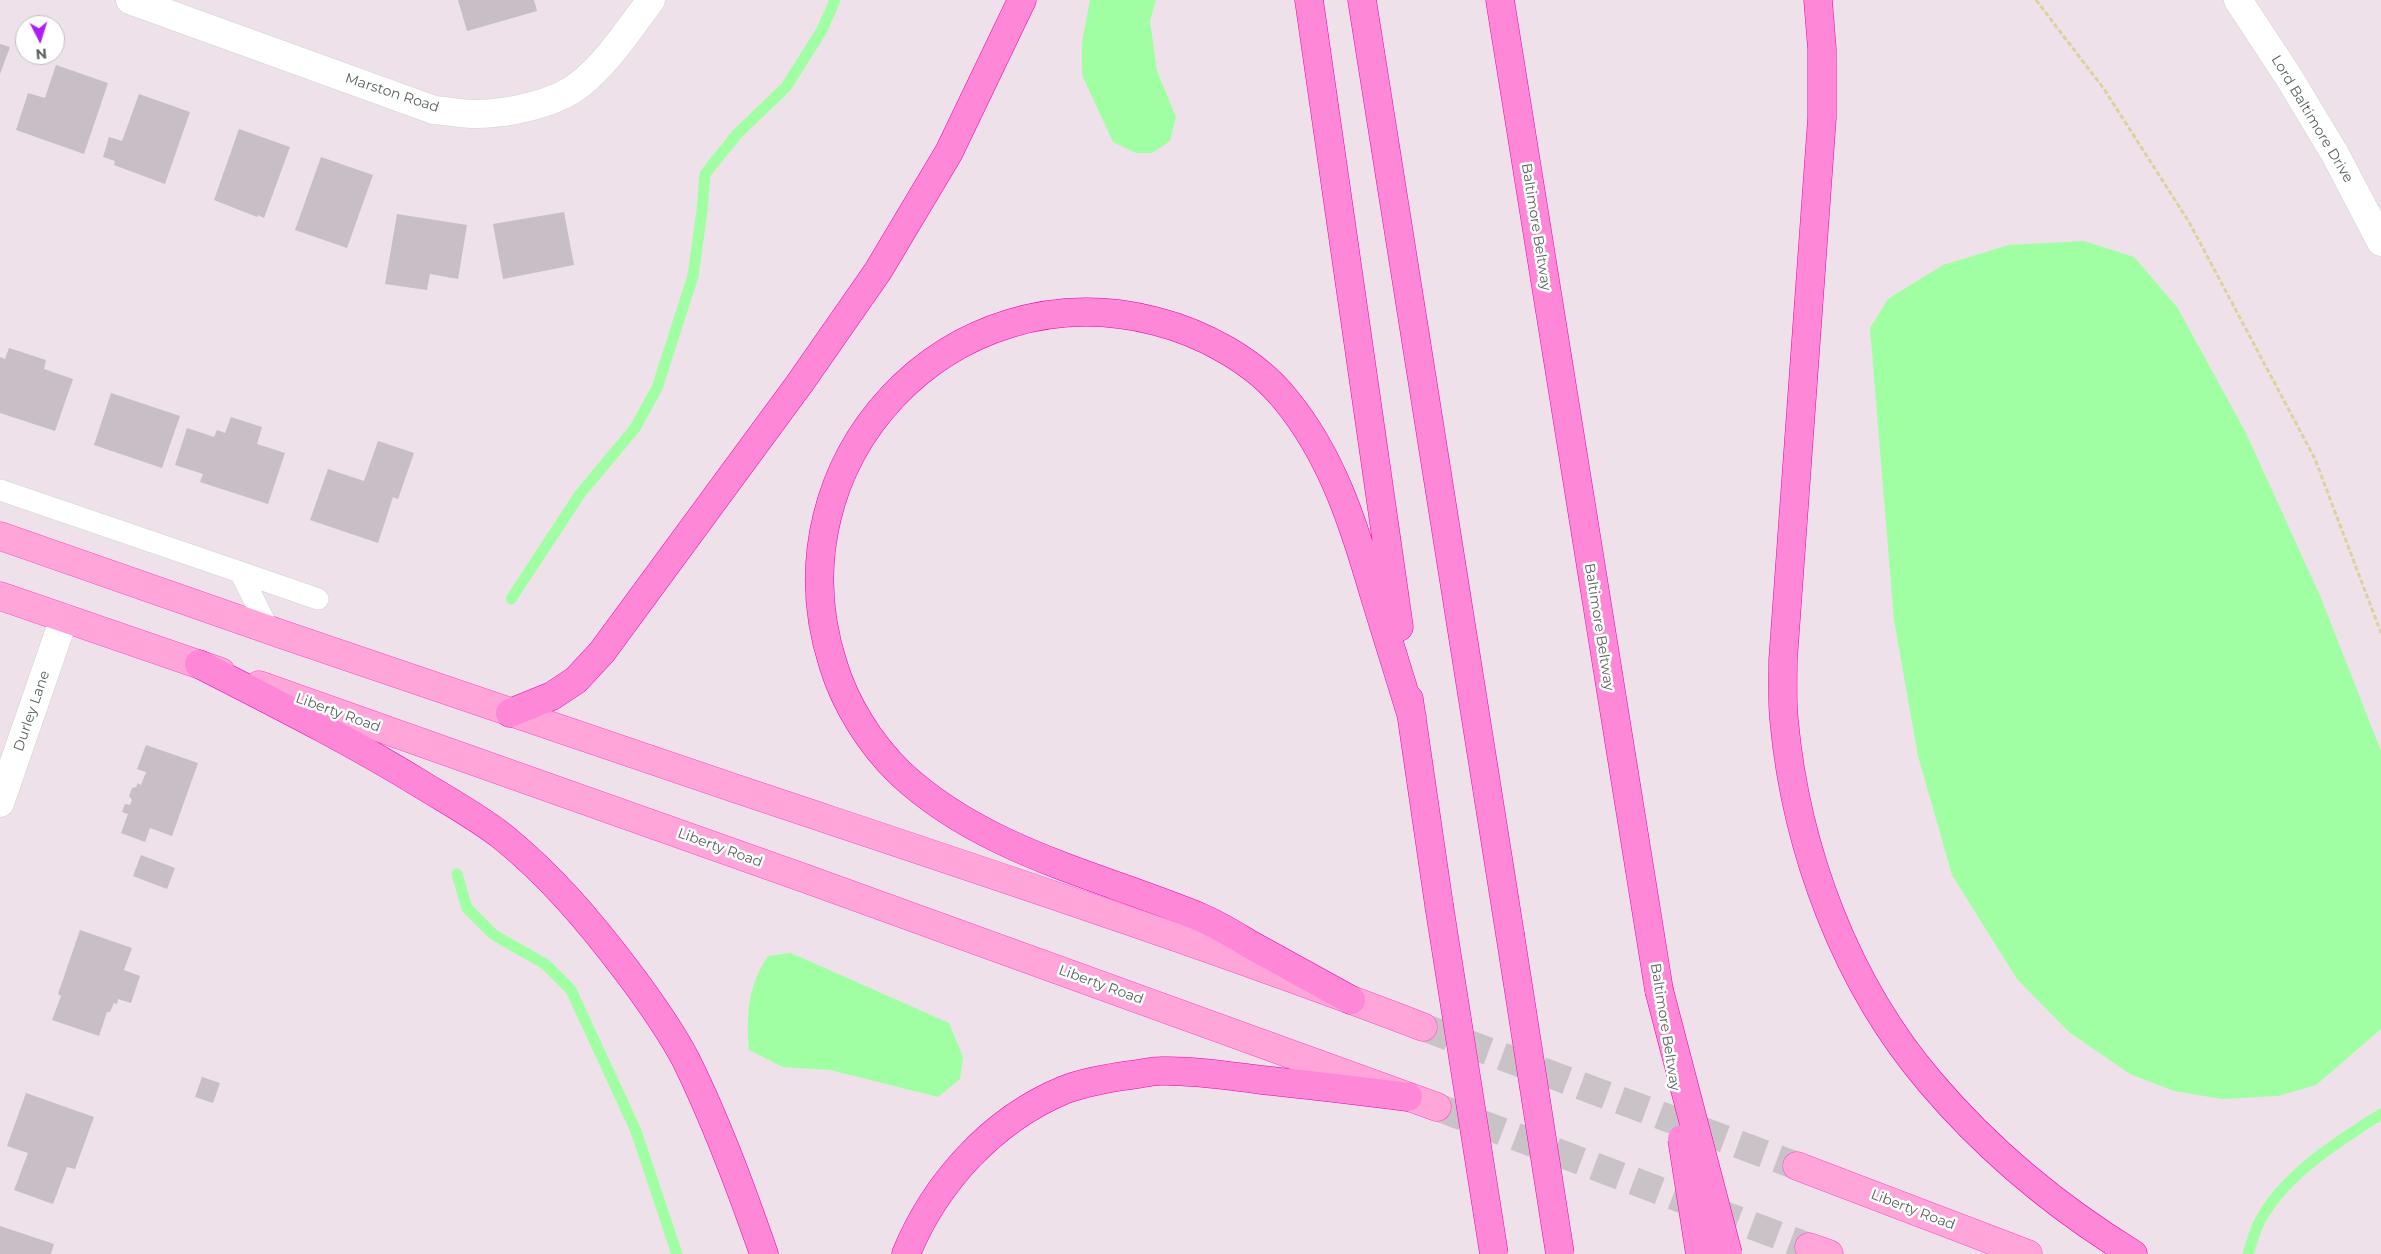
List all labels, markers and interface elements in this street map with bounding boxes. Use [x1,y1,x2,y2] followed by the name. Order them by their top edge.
[15,15,65,65] north arrow
[35,44,48,63] text: N
[2267,52,2357,186] street label: Lord Baltimore Drive
[343,70,441,116] street label: Marston Road
[1518,162,1554,292] street label: Baltimore Beltway
[1581,562,1617,692] street label: Baltimore Beltway
[10,668,54,754] street label: Durley Lane
[293,690,383,736] street label: Liberty Road
[675,825,765,871] street label: Liberty Road
[1056,962,1146,1008] street label: Liberty Road
[1647,962,1683,1092] street label: Baltimore Beltway
[1869,1186,1957,1234] street label: Liberty Road

